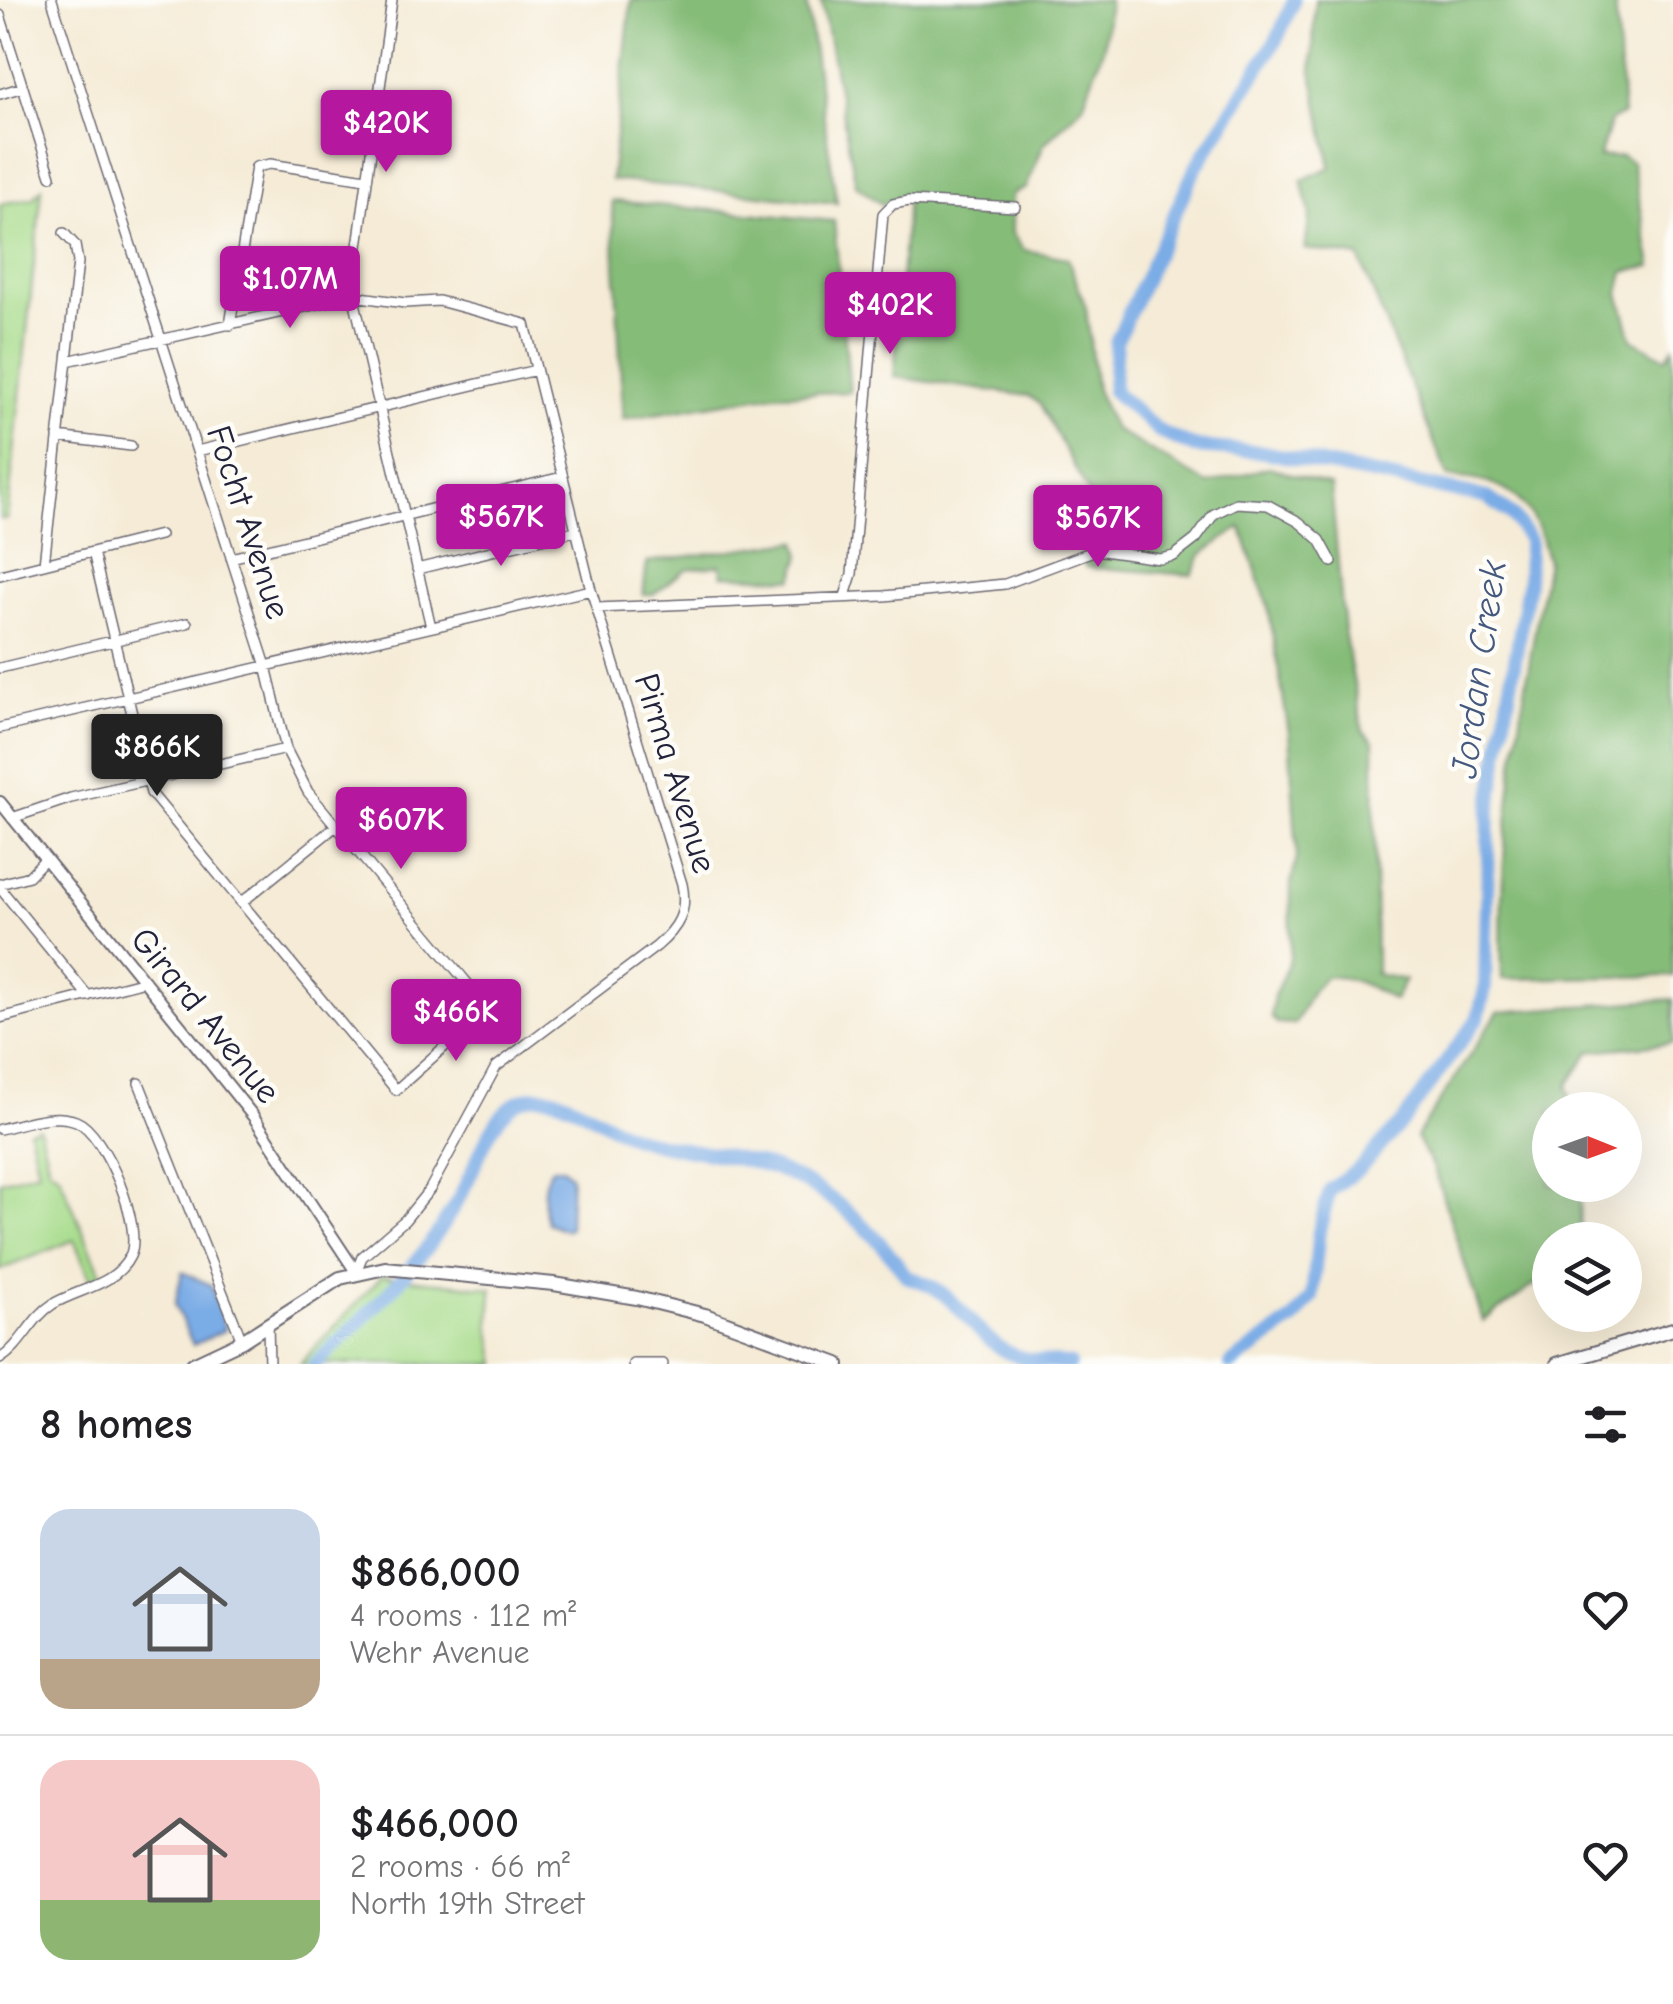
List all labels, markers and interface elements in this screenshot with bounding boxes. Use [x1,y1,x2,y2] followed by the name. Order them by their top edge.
[316,90,456,175] pin: $420K
[343,104,429,141] text: $420K
[209,246,371,331] pin: $1.07M
[242,260,338,297] text: $1.07M
[820,272,960,357] pin: $402K
[847,286,933,323] text: $402K
[198,420,299,624] street label: Focht Avenue
[431,484,571,569] pin: $567K
[1028,485,1168,570] pin: $567K
[458,498,544,535] text: $567K
[1055,499,1141,536] text: $567K
[1442,557,1516,782] water label: Jordan Creek
[626,668,725,878] street label: Pirma Avenue
[87,714,227,799] pin: $866K
[113,728,201,765] text: $866K
[331,787,471,872] pin: $607K
[358,801,444,838] text: $607K
[122,919,289,1111] street label: Girard Avenue
[386,979,526,1064] pin: $466K
[413,993,499,1030] text: $466K
[1532,1092,1642,1202] north arrow
[1532,1092,1642,1332] map controls
[1532,1222,1642,1332] button: layers
[1578,1397,1633,1452] icon: filters
[40,1400,192,1449] text: 8 homes
[350,1548,521,1597] text: $866,000
[120,1549,240,1669] icon: home
[1578,1582,1633,1637] icon: heart
[350,1597,576,1634] text: 4 rooms · 112 m²
[350,1634,530,1671] text: Wehr Avenue
[350,1799,519,1848] text: $466,000
[120,1800,240,1920] icon: home
[1578,1833,1633,1888] icon: heart
[350,1848,570,1885] text: 2 rooms · 66 m²
[350,1885,584,1922] text: North 19th Street

